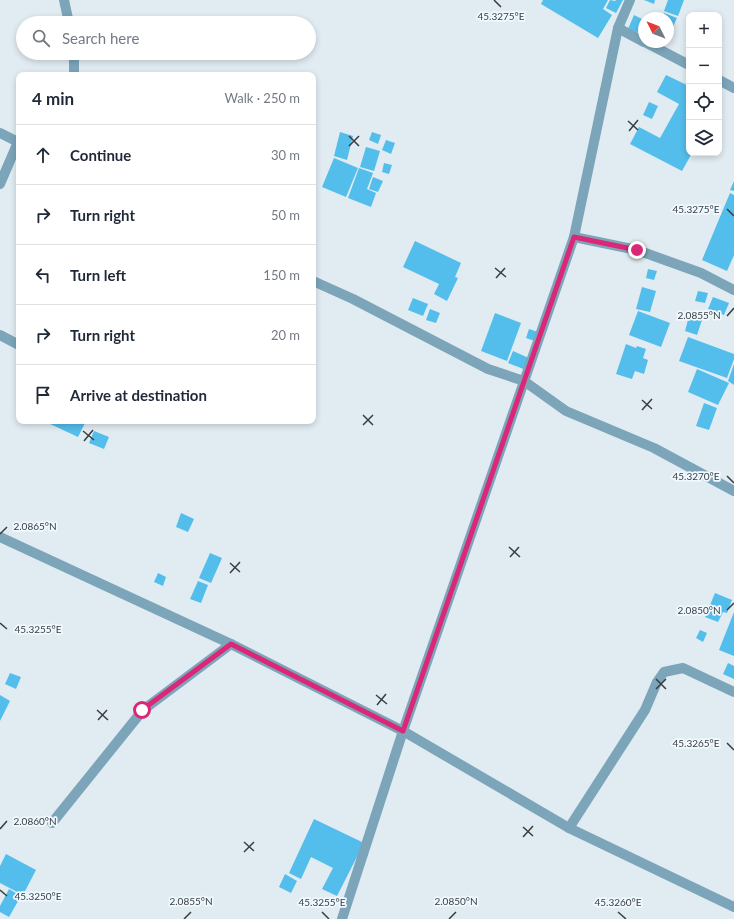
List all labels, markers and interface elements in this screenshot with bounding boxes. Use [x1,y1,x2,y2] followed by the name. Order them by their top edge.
[477,10,525,22] text: 45.3275°E
[638,12,674,48] north arrow
[686,12,722,156] map controls
[686,12,722,48] button: +
[16,16,316,60] search box
[30,27,52,49] icon: search
[62,29,139,47] text: Search here
[686,48,722,84] button: −
[686,84,722,120] button: locate
[32,88,74,109] text: 4 min
[224,90,300,106] text: Walk · 250 m
[686,120,722,156] button: layers
[32,144,54,166] icon: ahead
[70,146,131,164] text: Continue
[271,147,300,163] text: 30 m
[672,203,720,215] text: 45.3275°E
[32,204,54,226] icon: right
[70,206,135,224] text: Turn right
[271,207,300,223] text: 50 m
[628,241,646,259] route end
[32,264,54,286] icon: left
[70,266,126,284] text: Turn left
[263,267,300,283] text: 150 m
[677,309,721,321] text: 2.0855°N
[32,324,54,346] icon: right
[70,326,135,344] text: Turn right
[271,327,300,343] text: 20 m
[32,384,54,406] icon: arrive
[70,386,207,404] text: Arrive at destination
[672,470,720,482] text: 45.3270°E
[13,520,57,532] text: 2.0865°N
[677,604,721,616] text: 2.0850°N
[14,623,62,635] text: 45.3255°E
[133,701,151,719] route start
[672,737,720,749] text: 45.3265°E
[13,815,57,827] text: 2.0860°N
[14,890,62,902] text: 45.3250°E
[169,895,213,907] text: 2.0855°N
[434,895,478,907] text: 2.0850°N
[298,896,346,908] text: 45.3255°E
[594,896,642,908] text: 45.3260°E

